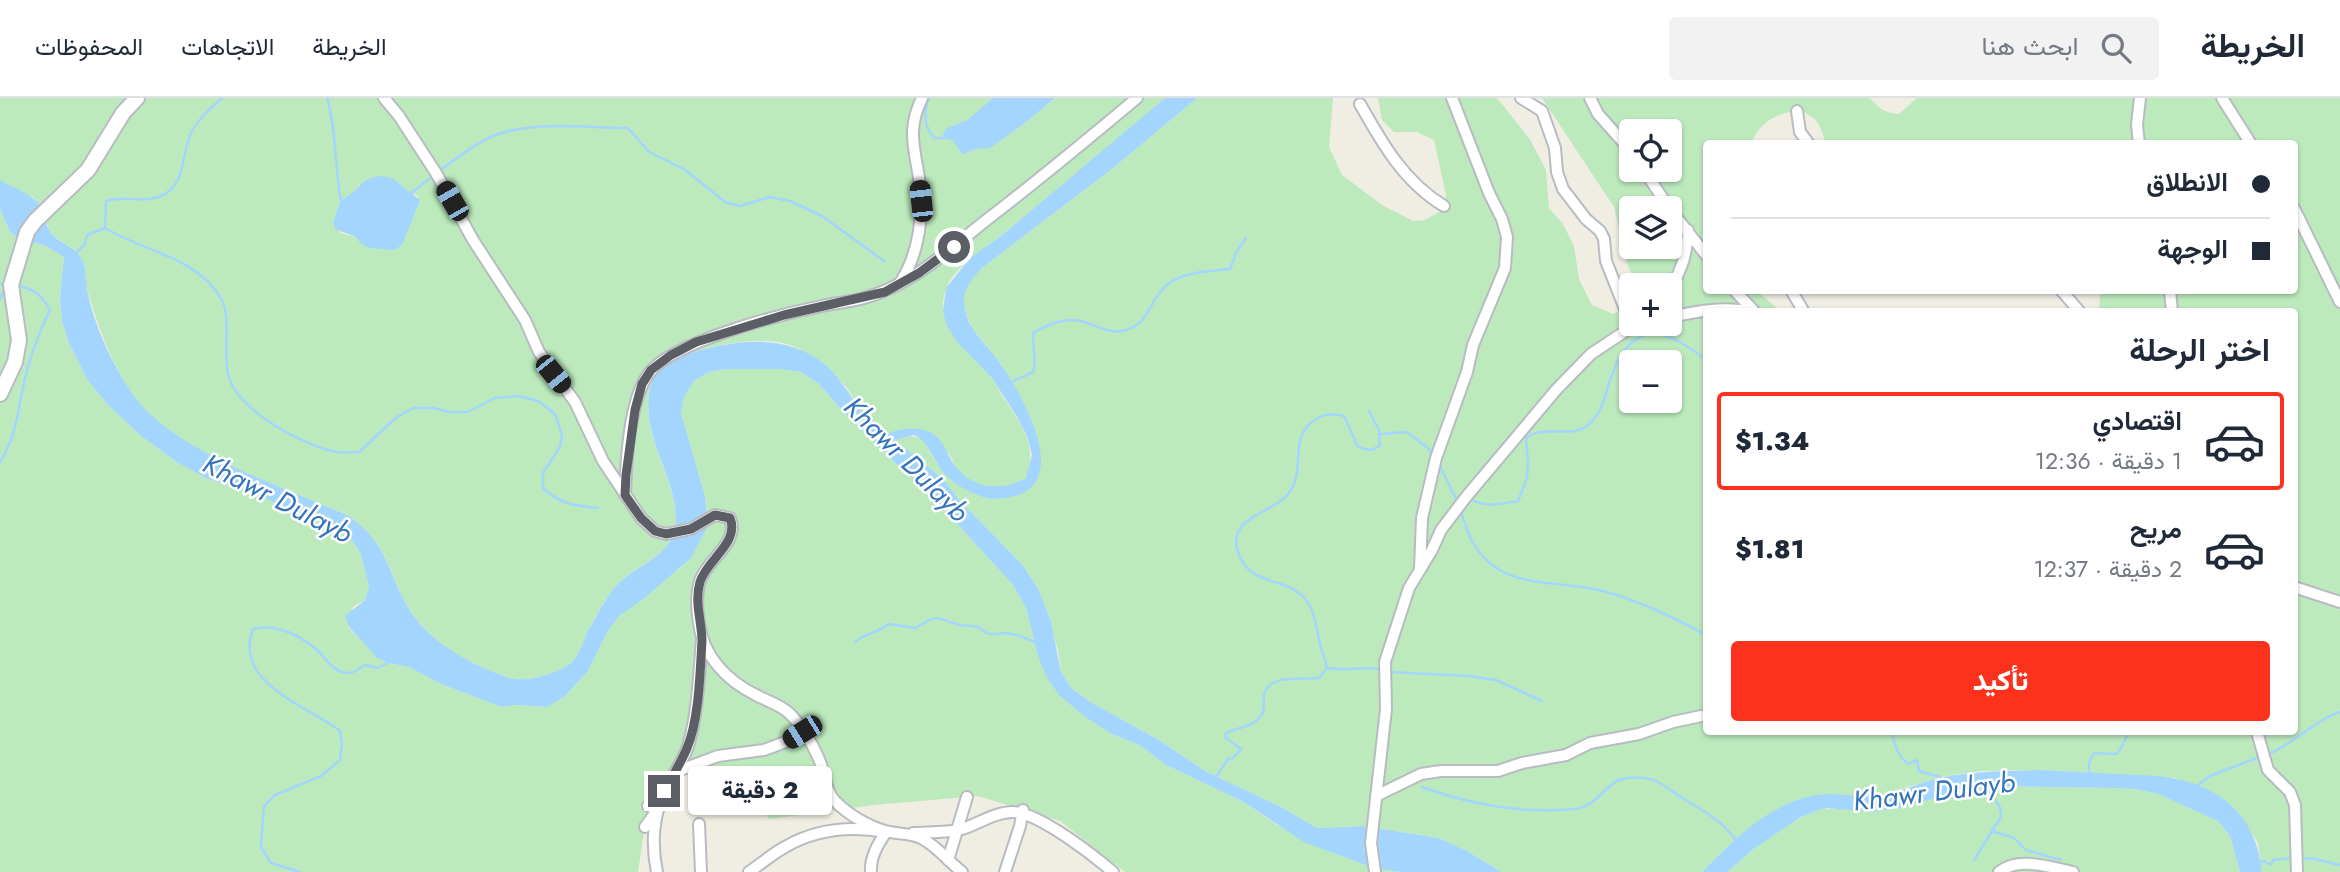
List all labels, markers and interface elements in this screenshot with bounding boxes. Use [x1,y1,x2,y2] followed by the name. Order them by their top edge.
[1669,17,2159,80] search box
[2201,22,2305,69] text: الخريطة
[1982,27,2079,65] text: ابحث هنا
[35,29,143,64] text: المحفوظات
[181,29,274,64] text: الاتجاهات
[312,29,387,64] text: الخريطة
[2097,29,2135,67] icon: search
[1619,119,1682,413] map controls
[1619,119,1682,182] button: locate
[2146,163,2228,201] text: الانطلاق
[433,178,472,224] car
[909,179,934,223] car
[1619,196,1682,259] button: layers
[2157,230,2228,268] text: الوجهة
[938,231,970,263] route start
[1619,273,1682,336] button: +
[2129,327,2270,373] text: اختر الرحلة
[1619,350,1682,413] button: −
[532,351,575,397] car
[835,387,979,532] water label: Khawr Dulayb
[2093,402,2182,440] text: اقتصادي
[2203,410,2266,473] icon: car
[1735,422,1810,460] text: $1.34
[196,443,360,554] water label: Khawr Dulayb
[2035,444,2182,478] text: 1 دقيقة · 12:36
[2130,510,2182,548] text: مريح
[2203,518,2266,581] icon: car
[1735,530,1804,568] text: $1.81
[2033,552,2182,586] text: 2 دقيقة · 12:37
[1731,641,2270,721] button: تأكيد
[779,712,826,752] car
[1851,761,2018,822] water label: Khawr Dulayb
[688,766,832,816] callout: 2 دقيقة
[721,773,799,807] text: 2 دقيقة
[648,775,680,807] route end

